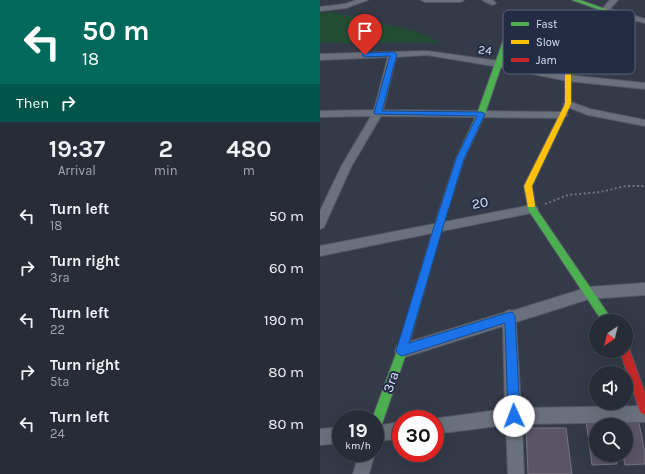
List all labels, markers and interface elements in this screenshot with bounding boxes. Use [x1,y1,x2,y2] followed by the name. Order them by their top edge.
[503,10,635,74] legend
[82,14,150,47] text: 50 m
[348,14,382,55] pin
[16,16,68,68] icon: left
[536,18,557,31] text: Fast
[354,20,376,42] icon: arrive
[536,36,560,49] text: Slow
[477,42,493,58] street label: 24
[82,48,99,70] text: 18
[536,54,557,67] text: Jam
[57,92,79,114] icon: right
[16,94,49,112] text: Then
[49,135,105,163] text: 19:37
[159,135,173,163] text: 2
[226,135,271,163] text: 480
[58,163,96,178] text: Arrival
[154,163,178,178] text: min
[243,163,255,178] text: m
[470,193,490,213] street label: 20
[50,200,109,218] text: Turn left
[16,205,38,227] icon: left
[269,207,304,225] text: 50 m
[50,218,62,233] text: 18
[50,252,120,270] text: Turn right
[16,257,38,279] icon: right
[269,259,304,277] text: 60 m
[50,270,70,285] text: 3ra
[50,304,109,322] text: Turn left
[16,309,38,331] icon: left
[264,311,304,329] text: 190 m
[589,314,633,358] north arrow
[589,314,633,462] map controls
[50,322,65,337] text: 22
[50,356,120,374] text: Turn right
[16,361,38,383] icon: right
[268,363,304,381] text: 80 m
[589,366,633,410] button: sound
[380,369,402,395] street label: 3ra
[50,374,69,389] text: 5ta
[493,395,535,437] position arrow
[50,408,109,426] text: Turn left
[392,410,444,462] speed limit sign: 30
[16,413,38,435] icon: left
[268,415,304,433] text: 80 m
[589,418,633,462] button: search
[348,419,368,442] text: 19
[50,426,65,441] text: 24
[345,440,371,452] text: km/h

